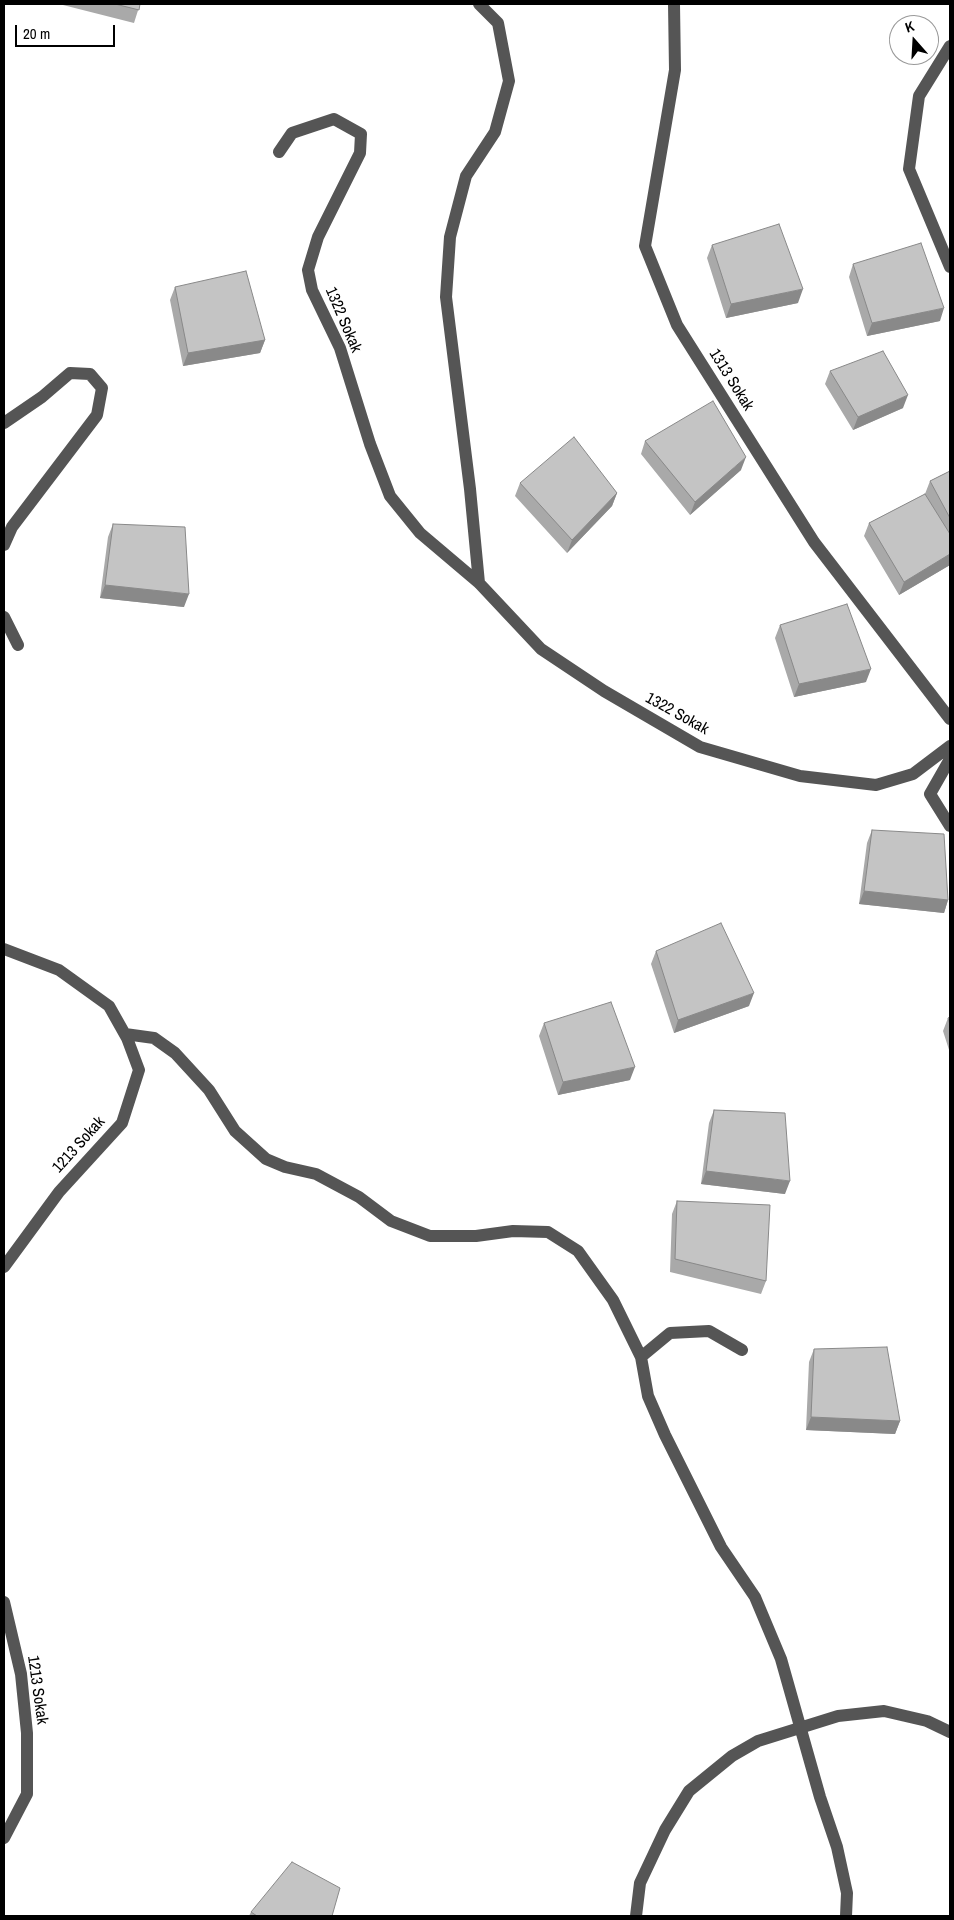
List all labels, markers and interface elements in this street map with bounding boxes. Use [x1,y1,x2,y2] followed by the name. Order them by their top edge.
[18,15,118,47] scale bar
[889,15,939,65] north arrow
[903,17,916,37] text: K
[23,23,50,44] text: 20 m
[321,284,365,356] street label: 1322 Sokak
[704,346,758,414] street label: 1313 Sokak
[642,689,712,739] street label: 1322 Sokak
[49,1113,109,1177] street label: 1213 Sokak
[23,1654,51,1726] street label: 1213 Sokak

